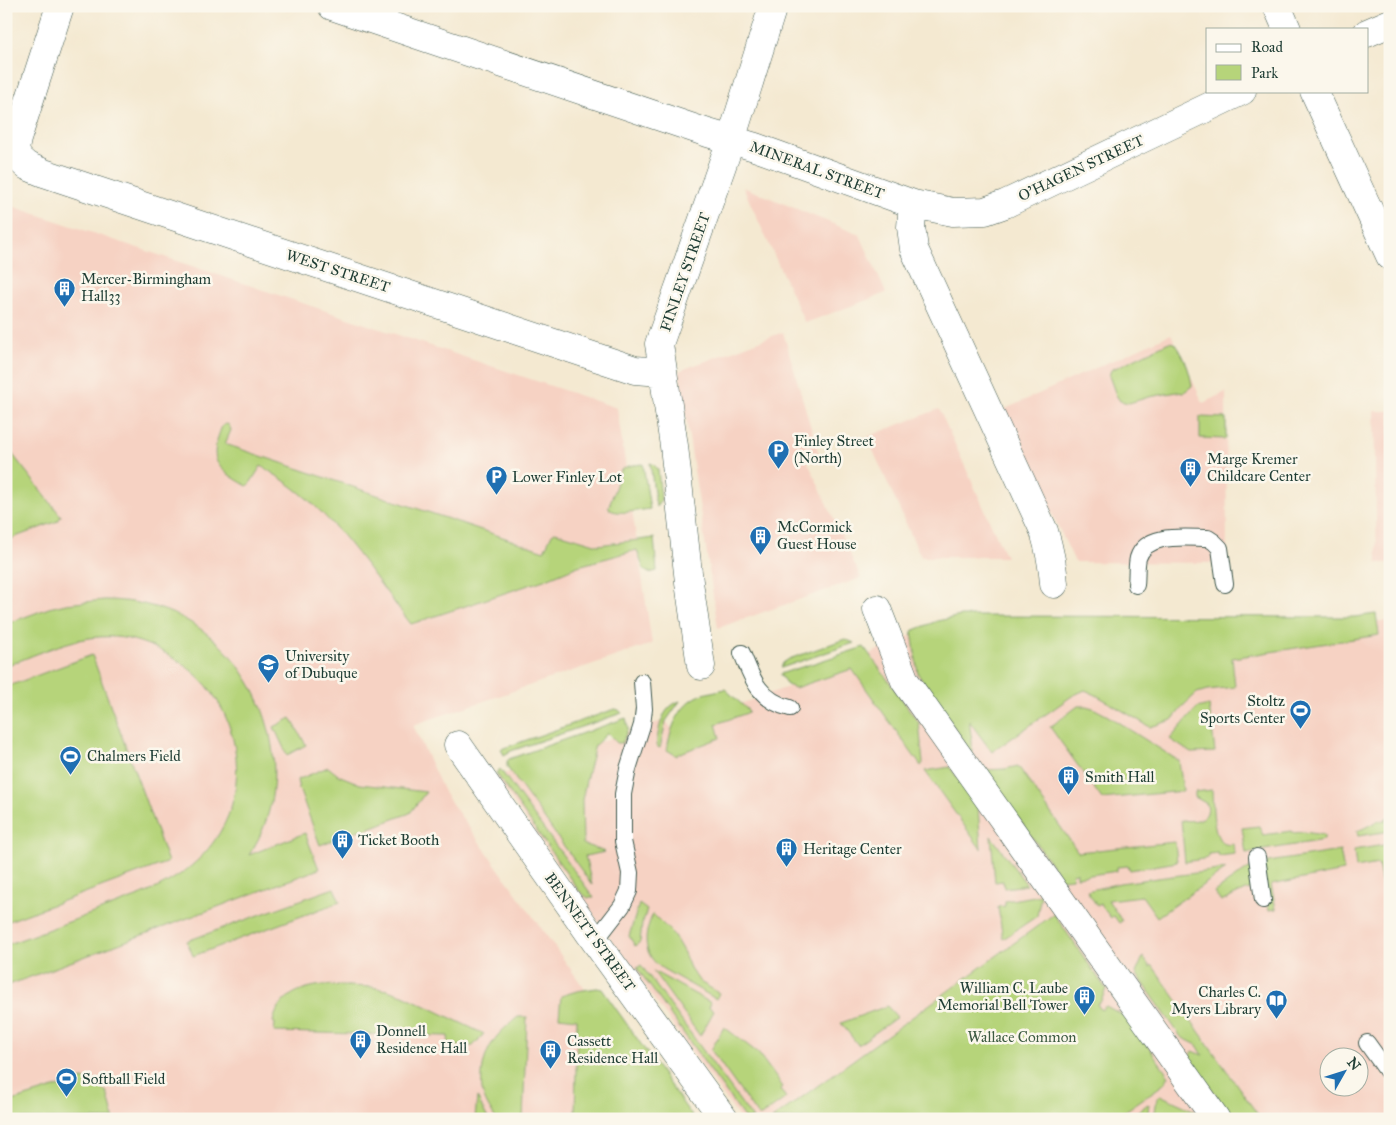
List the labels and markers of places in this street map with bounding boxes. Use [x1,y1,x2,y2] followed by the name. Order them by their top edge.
[81,270,212,305] place label: Mercer-Birmingham Hall33
[53,276,77,307] building icon: Mercer-Birmingham Hall33
[794,432,874,468] place label: Finley Street (North)
[766,438,790,469] parking icon: Finley Street (North)
[1207,450,1311,485] place label: Marge Kremer Childcare Center
[1179,456,1203,487] building icon: Marge Kremer Childcare Center
[484,465,508,496] parking icon: Lower Finley Lot
[512,468,623,486] place label: Lower Finley Lot
[777,518,856,553] place label: McCormick Guest House
[749,524,773,555] building icon: McCormick Guest House
[285,647,357,683] place label: University of Dubuque
[257,653,281,684] school or university icon: University of Dubuque
[1200,692,1285,727] place label: Stoltz Sports Center
[1289,698,1313,729] sports icon: Stoltz Sports Center
[59,744,83,775] sports icon: Chalmers Field
[87,747,181,765] place label: Chalmers Field
[1057,765,1081,796] building icon: Smith Hall
[1085,768,1156,786] place label: Smith Hall
[330,828,354,859] building icon: Ticket Booth
[358,831,440,849] place label: Ticket Booth
[775,837,799,868] building icon: Heritage Center
[803,840,902,858] place label: Heritage Center
[937,979,1068,1014] place label: William C. Laube Memorial Bell Tower
[1171,983,1262,1018] place label: Charles C. Myers Library
[1072,985,1096,1016] building icon: William C. Laube Memorial Bell Tower
[1265,989,1289,1020] library icon: Charles C. Myers Library
[376,1022,468,1057] place label: Donnell Residence Hall
[348,1028,372,1059] building icon: Donnell Residence Hall
[567,1032,659,1067] place label: Cassett Residence Hall
[539,1038,563,1069] building icon: Cassett Residence Hall
[54,1067,78,1098] sports icon: Softball Field
[82,1070,166,1088] place label: Softball Field

